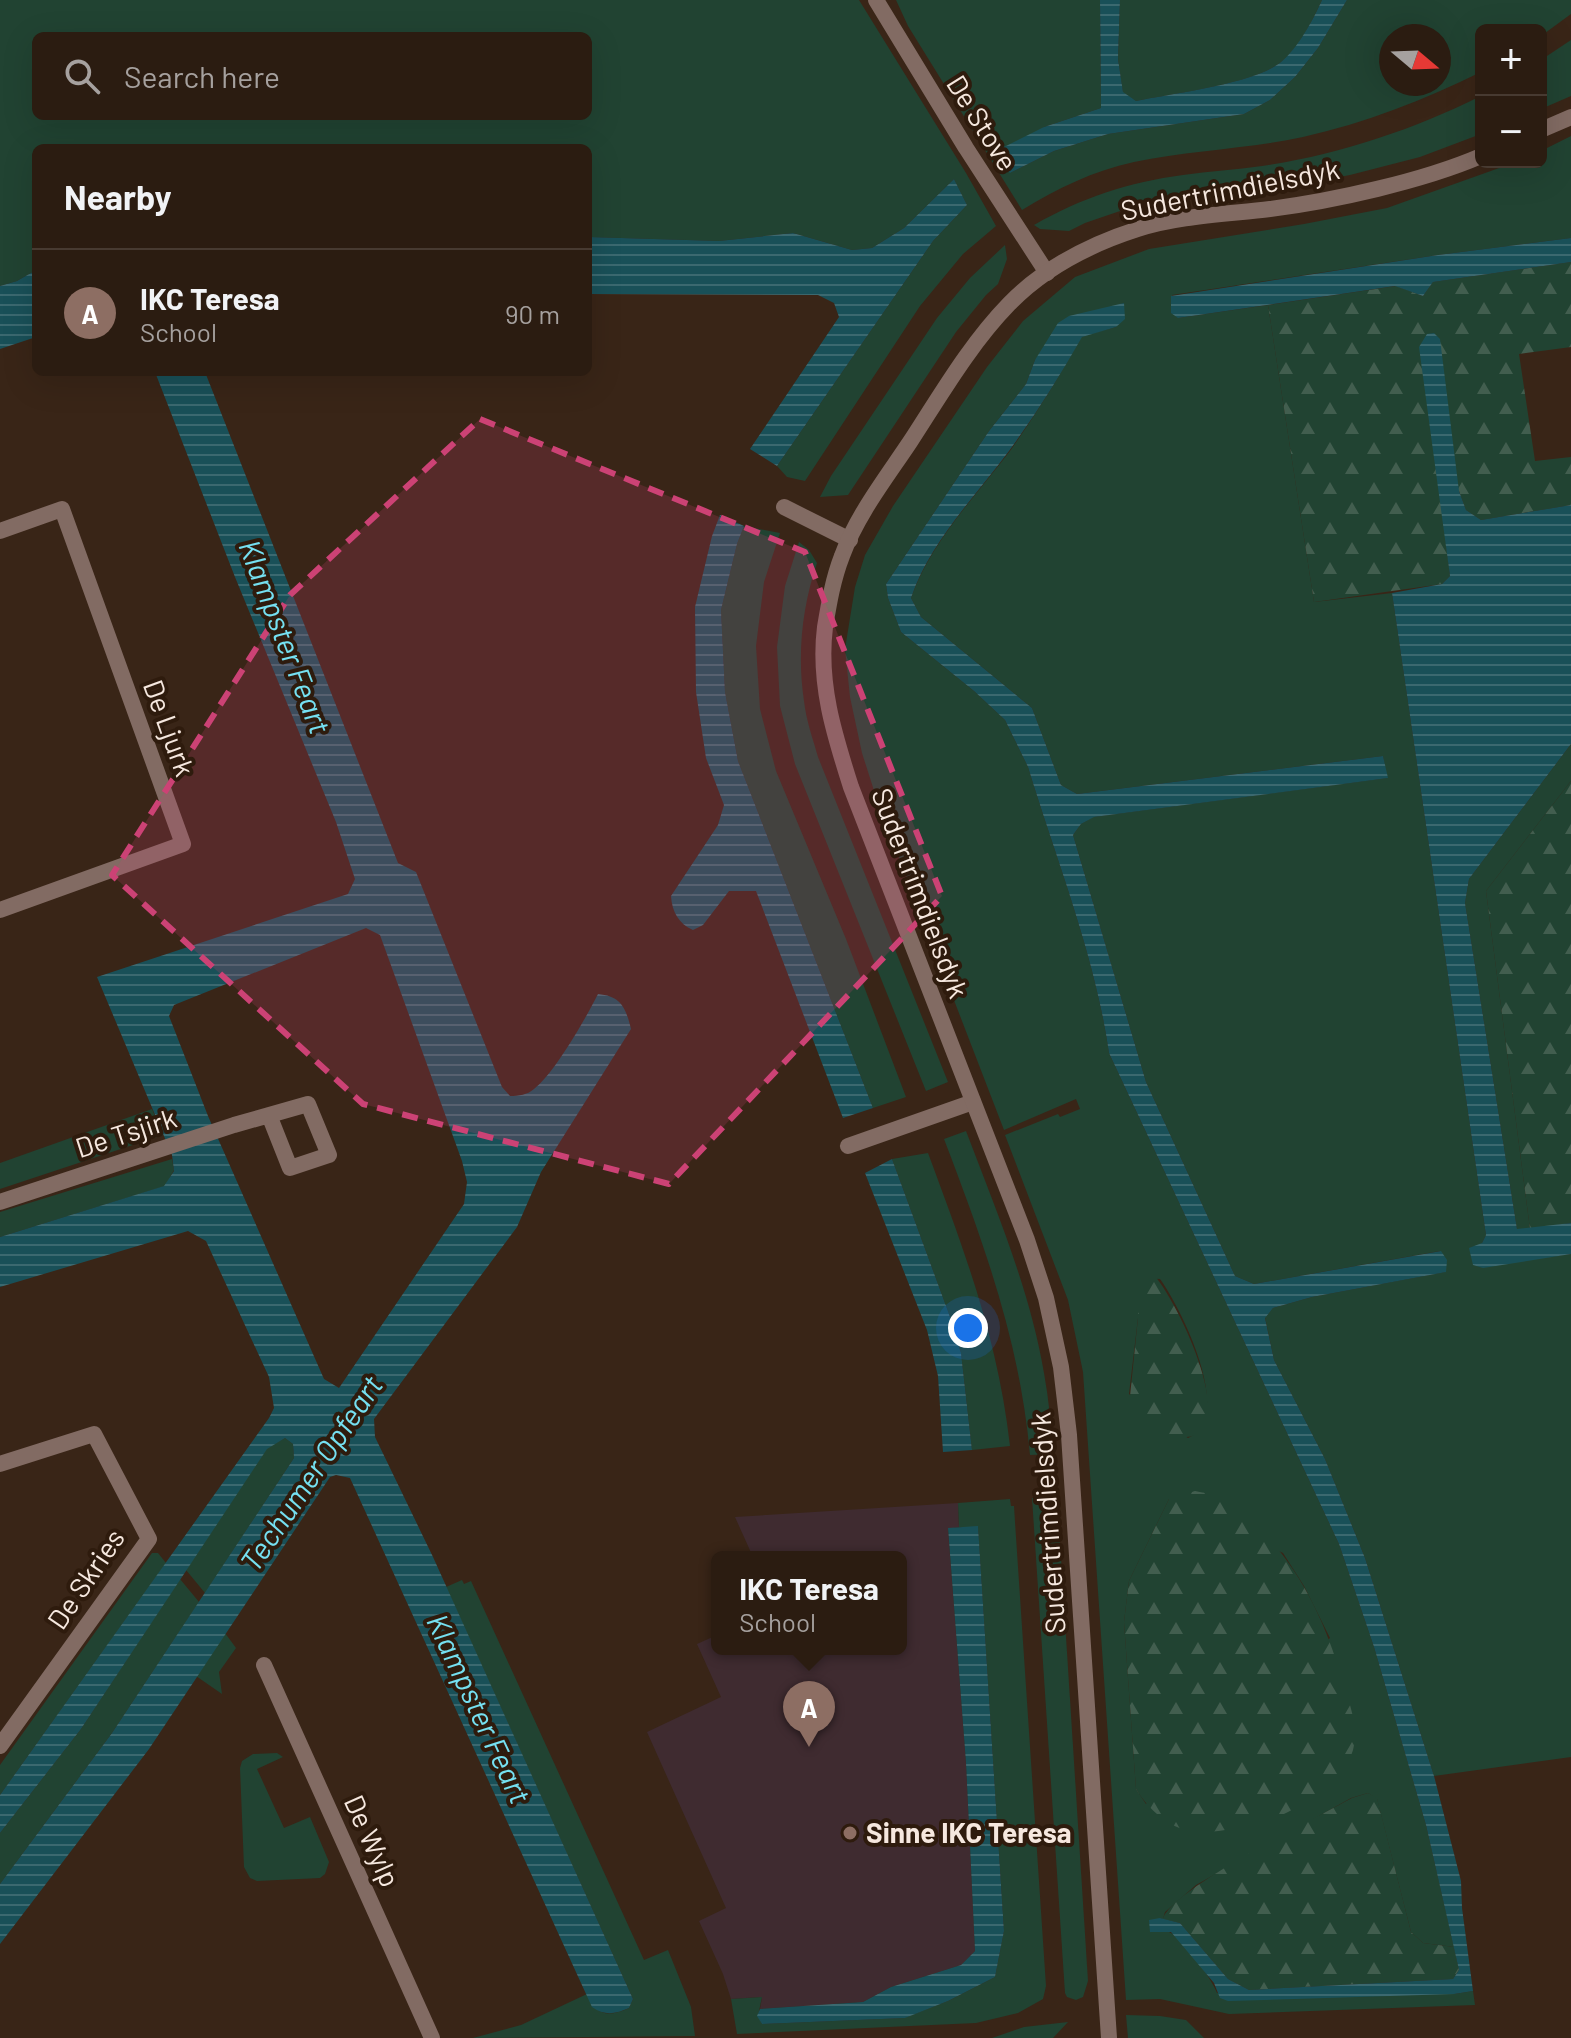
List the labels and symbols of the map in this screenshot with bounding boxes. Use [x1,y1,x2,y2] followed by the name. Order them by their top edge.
[1379,24,1451,96] north arrow
[940,68,1025,177] street label: De Stove
[1118,151,1342,227] street label: Sudertrimdielsdyk
[232,534,340,739] water label: Klampster Feart
[137,675,203,780] street label: De Ljurk
[865,783,977,1002] street label: Sudertrimdielsdyk
[71,1100,180,1164] street label: De Tsjirk
[948,1308,988,1348] your location
[232,1368,389,1578] water label: Techumer Opfeart
[1022,1411,1072,1635] street label: Sudertrimdielsdyk
[39,1522,131,1635] street label: De Skries
[420,1608,540,1809] water label: Klampster Feart
[783,1681,835,1747] pin: A
[338,1789,408,1892] street label: De Wylp
[866,1815,1072,1849] place label: Sinne IKC Teresa
[841,1824,859,1842] marker: Sinne IKC Teresa

